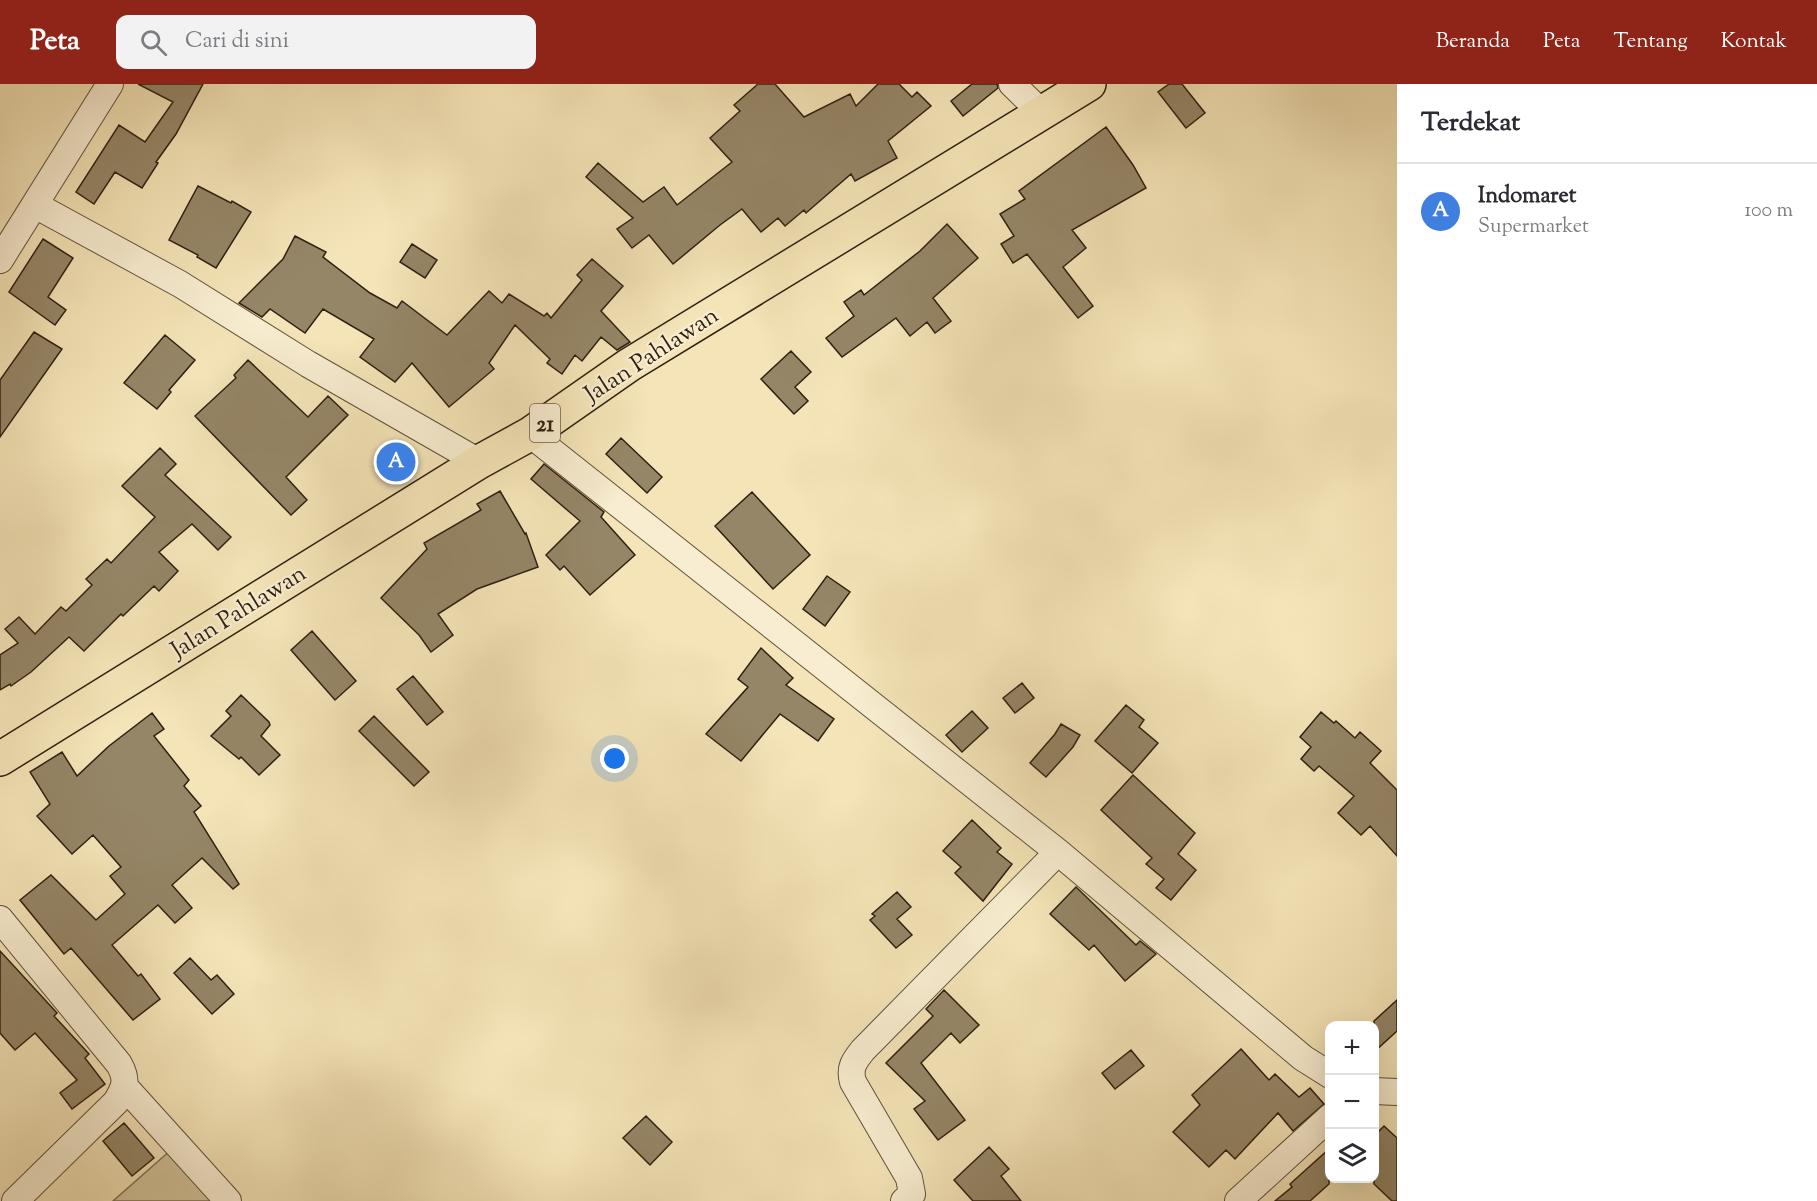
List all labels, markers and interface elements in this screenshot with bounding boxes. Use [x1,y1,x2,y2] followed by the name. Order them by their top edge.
[116,15,536,69] search box
[30,22,80,62] text: Peta
[137,26,170,59] icon: search
[185,26,289,58] text: Cari di sini
[1436,27,1510,57] text: Beranda
[1543,27,1581,57] text: Peta
[1614,27,1688,57] text: Tentang
[1721,27,1787,57] text: Kontak
[1421,105,1520,142] text: Terdekat
[1478,181,1576,213] text: Indomaret
[1432,197,1449,226] text: A
[1744,197,1793,226] text: 100 m
[1478,213,1589,242] text: Supermarket
[577,299,726,413] street label: Jalan Pahlawan
[530,404,560,442] road number: 21
[376,440,416,484] pin: A
[163,557,313,669] street label: Jalan Pahlawan
[600,744,629,773] your location
[1325,1021,1379,1183] map controls
[1325,1021,1379,1075] button: +
[1325,1075,1379,1129] button: −
[1325,1129,1379,1183] button: layers

